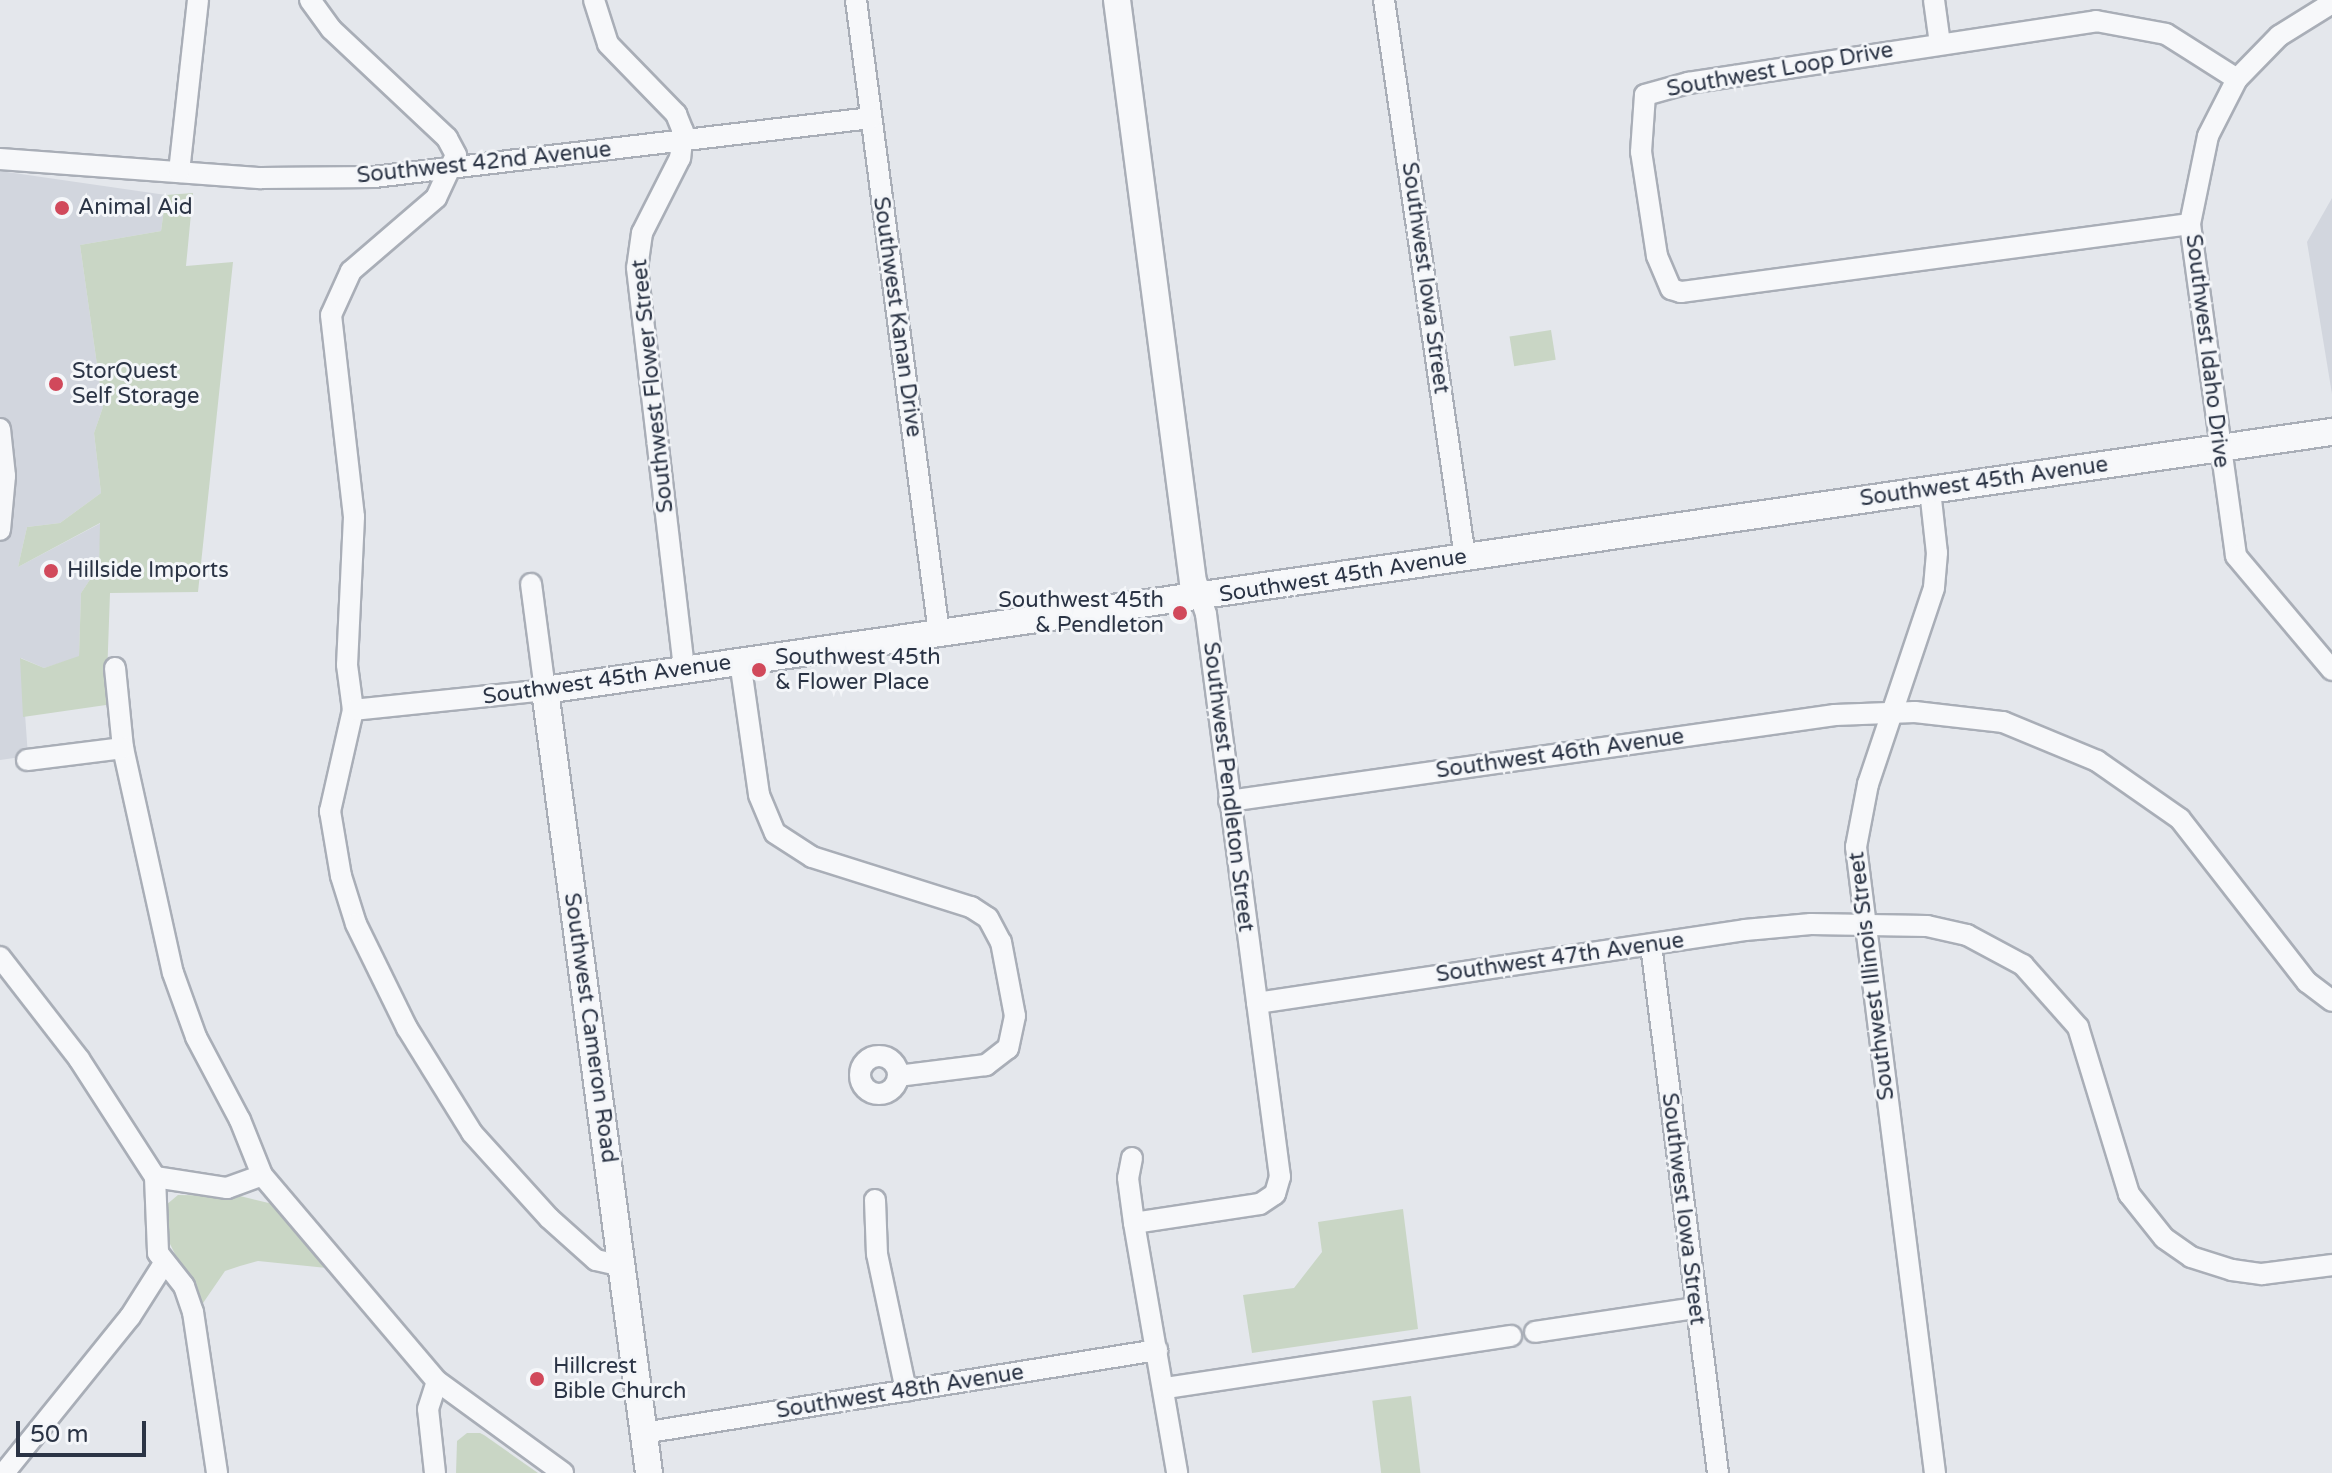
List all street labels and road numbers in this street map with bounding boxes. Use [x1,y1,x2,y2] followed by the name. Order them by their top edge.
[1665,37,1895,103] street label: Southwest Loop Drive
[356,137,612,189] street label: Southwest 42nd Avenue
[1396,160,1454,396] street label: Southwest Iowa Street
[867,195,927,439] street label: Southwest Kanan Drive
[2180,233,2234,469] street label: Southwest Idaho Drive
[627,258,679,514] street label: Southwest Flower Street
[1858,452,2110,512] street label: Southwest 45th Avenue
[1217,543,1469,609] street label: Southwest 45th Avenue
[1197,640,1259,934] street label: Southwest Pendleton Street
[481,650,733,710] street label: Southwest 45th Avenue
[1434,724,1686,784] street label: Southwest 46th Avenue
[1844,850,1900,1102] street label: Southwest Illinois Street
[558,891,622,1165] street label: Southwest Cameron Road
[1434,928,1686,988] street label: Southwest 47th Avenue
[1656,1091,1710,1327] street label: Southwest Iowa Street
[774,1359,1026,1425] street label: Southwest 48th Avenue

